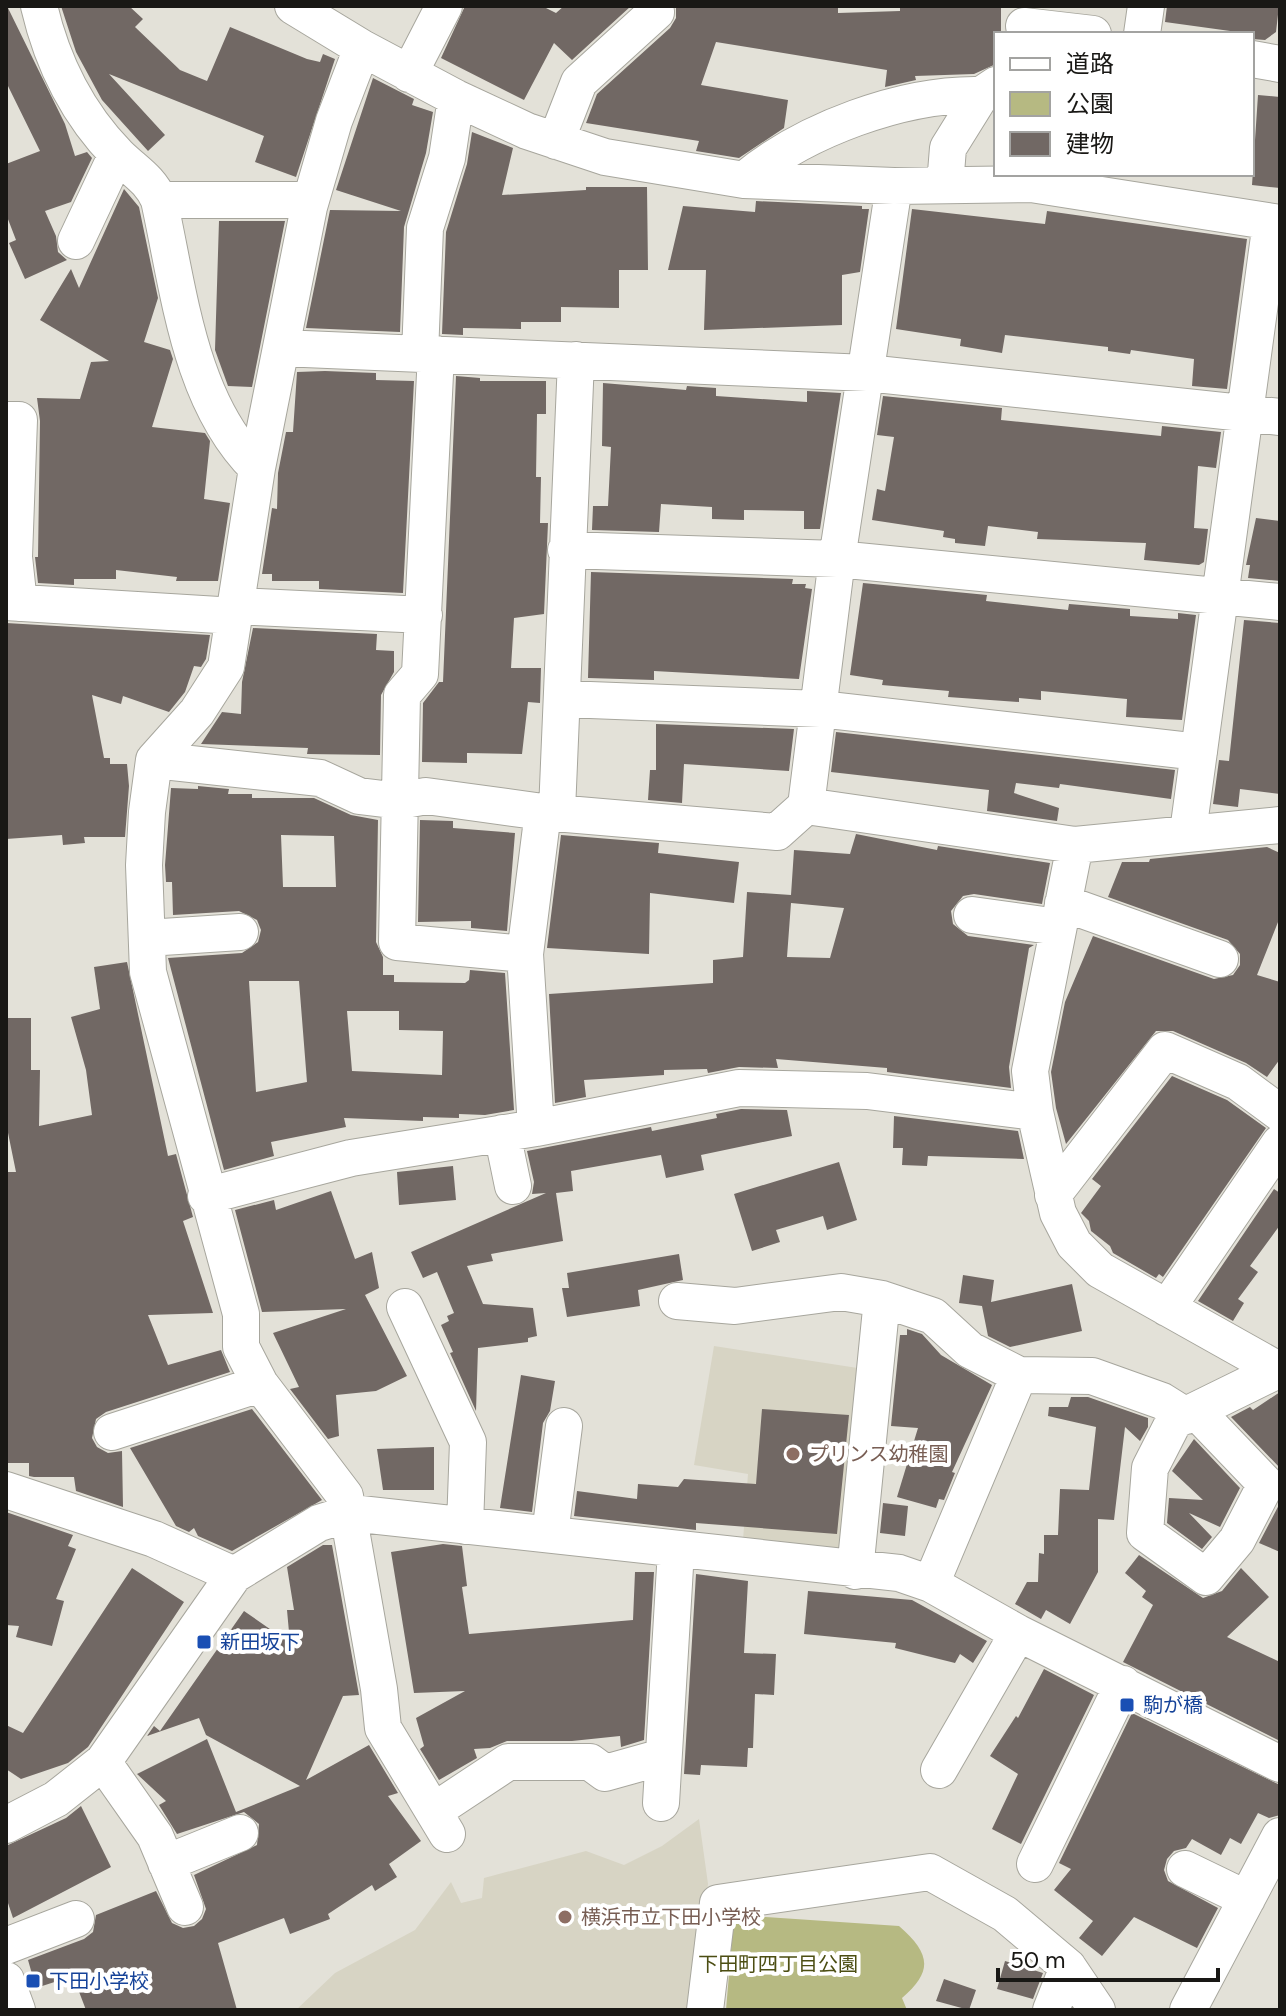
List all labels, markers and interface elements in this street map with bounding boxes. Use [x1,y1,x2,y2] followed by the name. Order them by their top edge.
[994,32,1254,176] legend
[1066,49,1114,78] text: 道路
[1066,89,1114,118] text: 公園
[1066,129,1114,158] text: 建物
[809,1442,949,1466] place label: プリンス幼稚園
[784,1445,802,1463] marker: プリンス幼稚園
[220,1630,300,1654] place label: 新田坂下
[195,1633,213,1651] marker: 新田坂下
[1143,1693,1203,1717] place label: 駒が橋
[1118,1696,1136,1714] marker: 駒が橋
[581,1905,761,1929] place label: 横浜市立下田小学校
[556,1908,574,1926] marker: 横浜市立下田小学校
[998,1932,1218,1982] scale bar
[1010,1945,1066,1974] text: 50 m
[698,1952,858,1976] park label: 下田町四丁目公園
[49,1969,149,1993] place label: 下田小学校
[24,1972,42,1990] marker: 下田小学校

